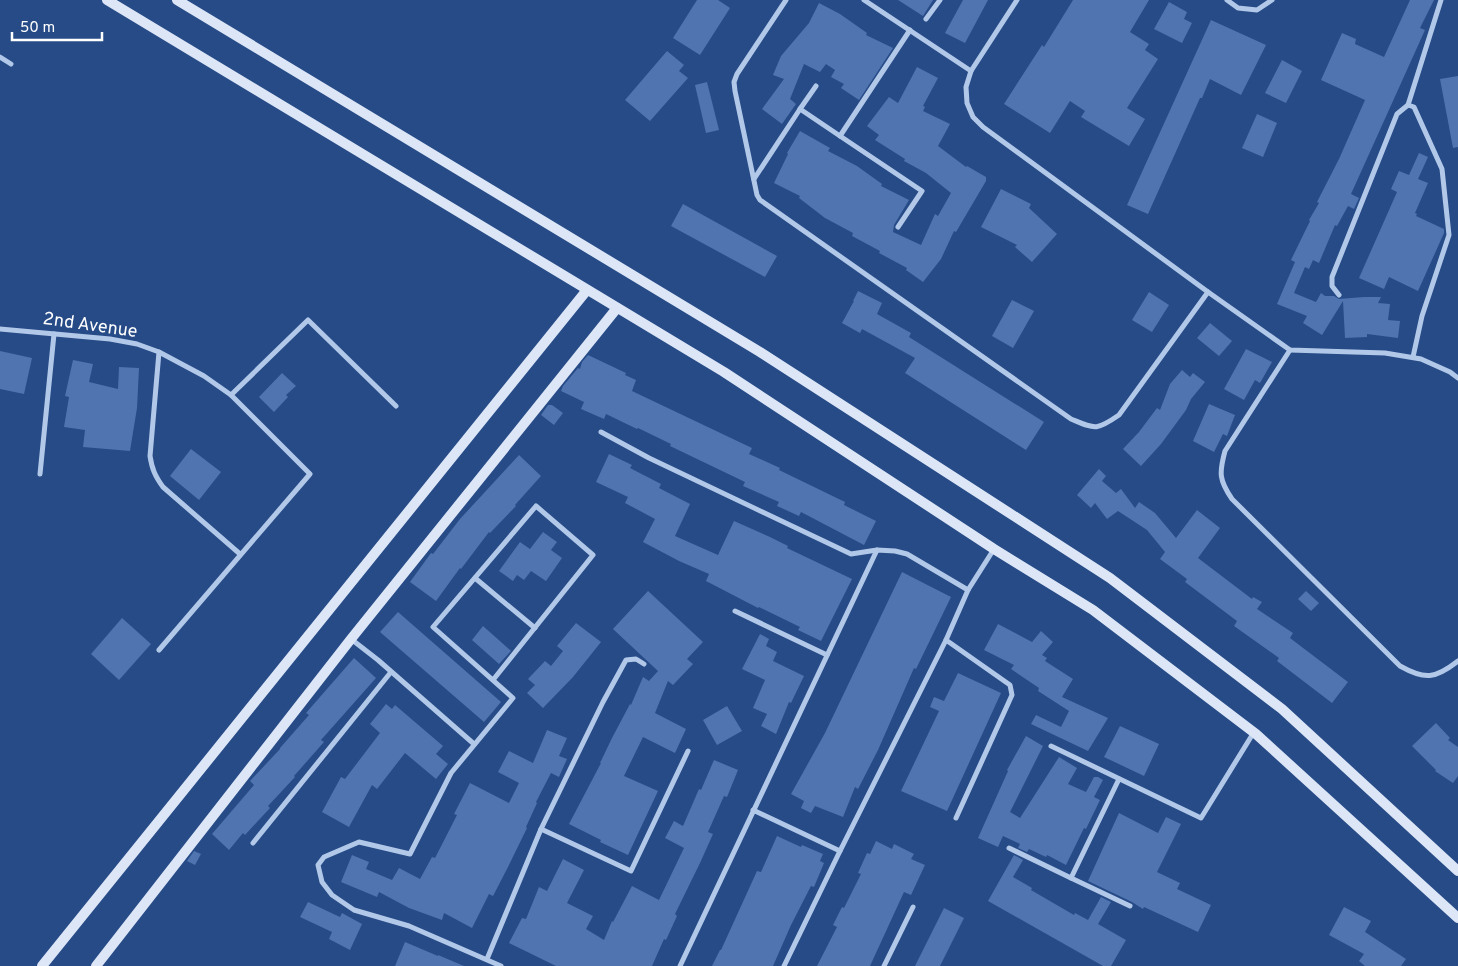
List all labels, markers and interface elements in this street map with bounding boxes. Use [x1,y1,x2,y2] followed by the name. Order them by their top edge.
[12,10,102,42] scale bar
[20,19,55,38] text: 50 m
[41,308,139,344] street label: 2nd Avenue

